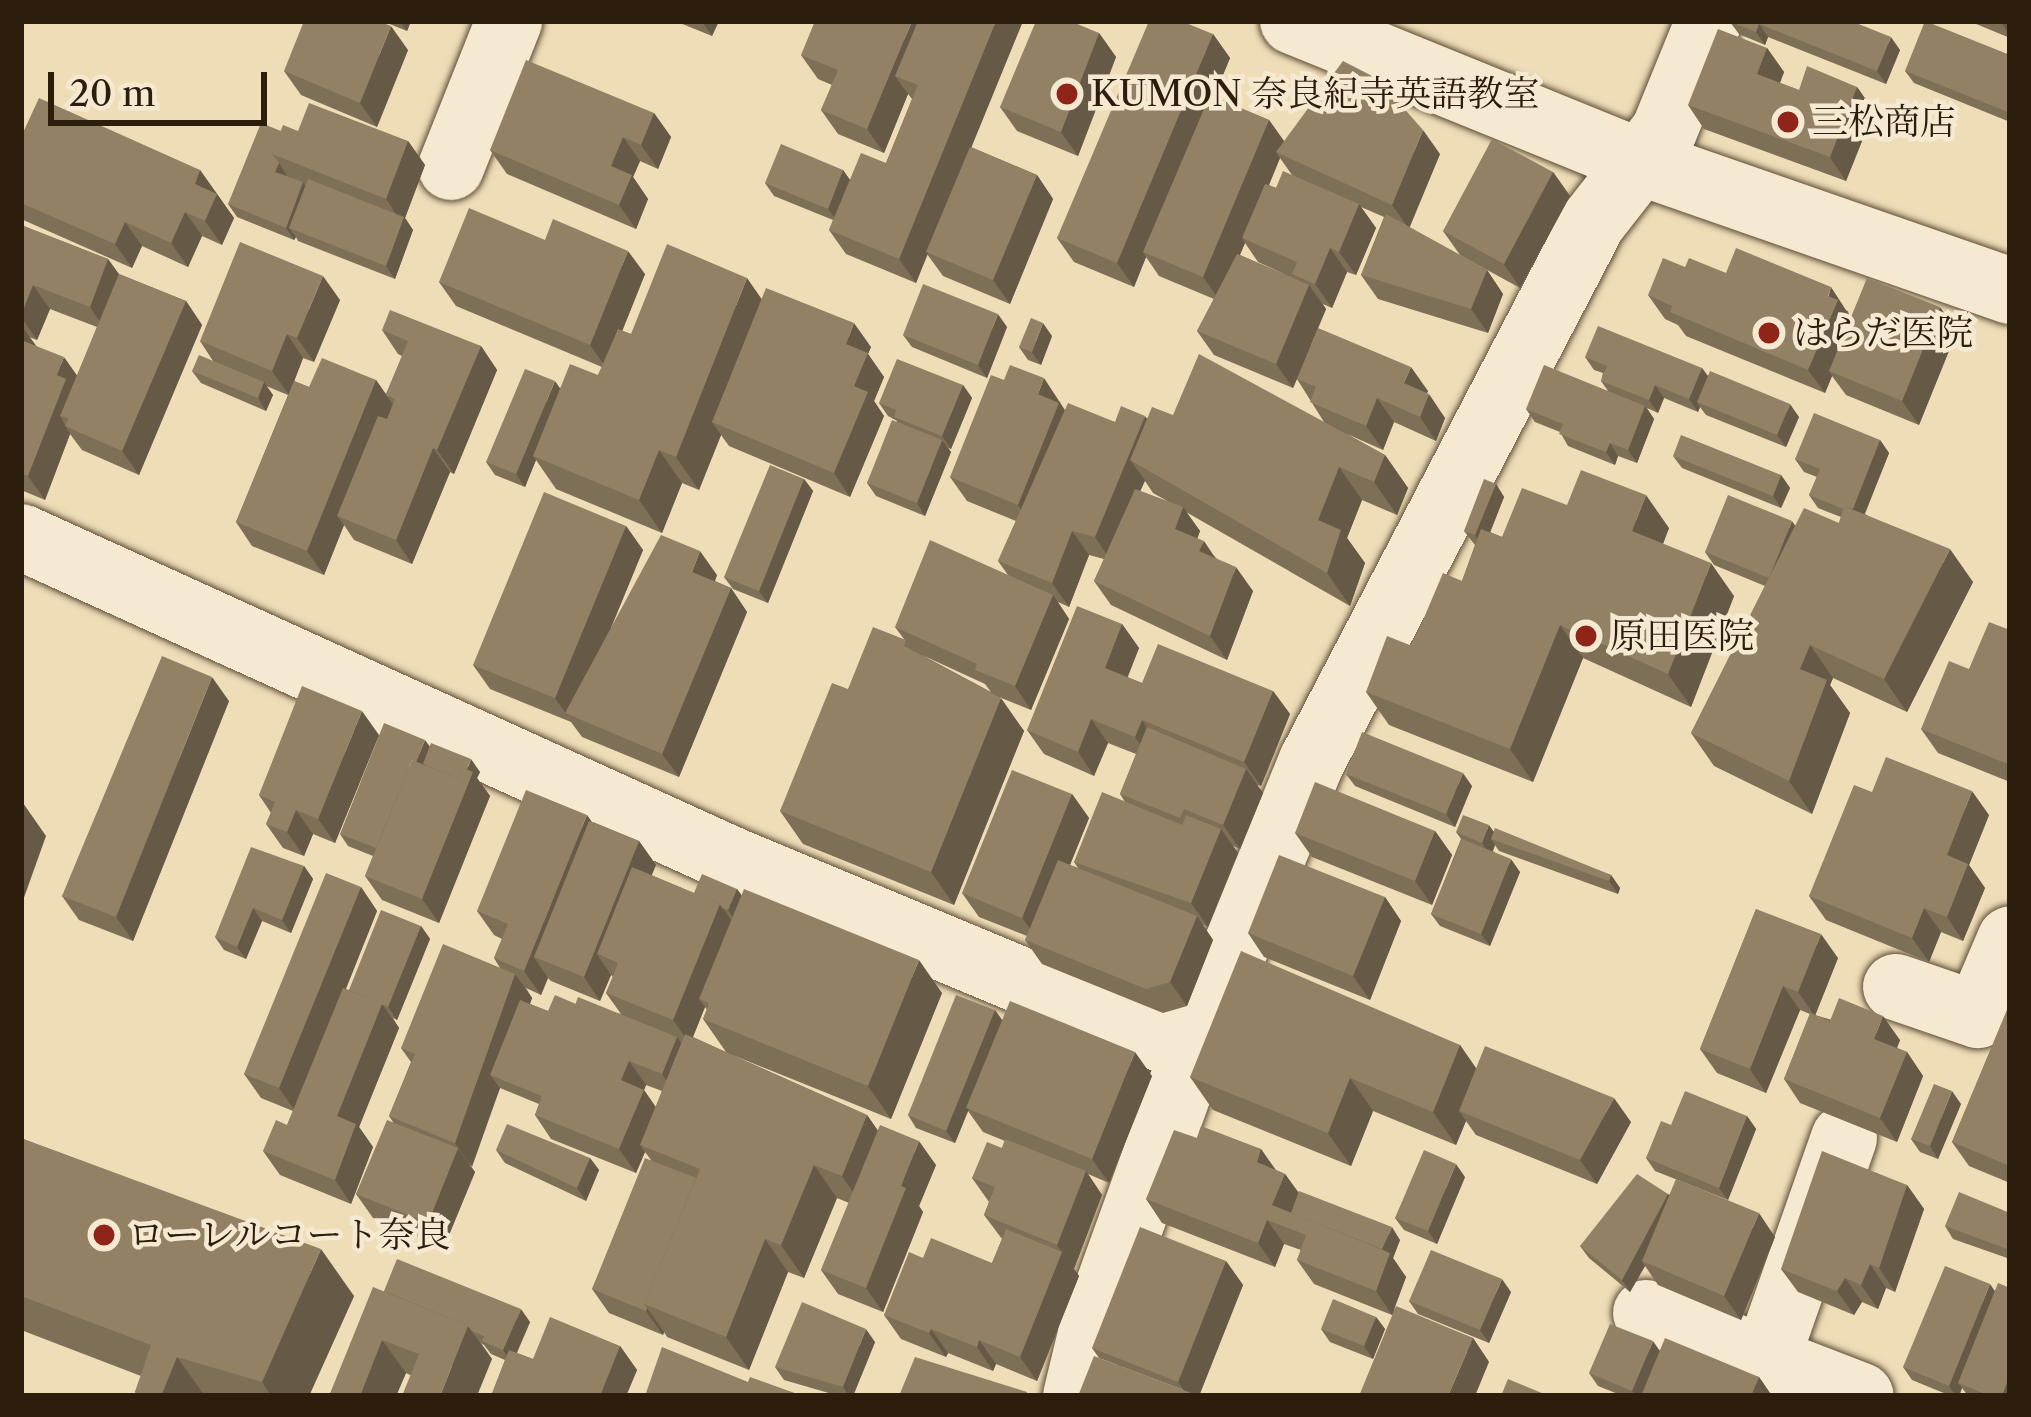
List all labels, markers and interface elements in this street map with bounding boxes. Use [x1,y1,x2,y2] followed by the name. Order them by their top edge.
[54,48,273,122] scale bar
[69,71,156,115] text: 20 m
[1091,72,1539,116] place label: KUMON 奈良紀寺英語教室
[1054,81,1080,107] marker: KUMON 奈良紀寺英語教室
[1812,100,1956,144] place label: 三松商店
[1775,109,1801,135] marker: 三松商店
[1793,311,1973,355] place label: はらだ医院
[1756,320,1782,346] marker: はらだ医院
[1610,614,1754,658] place label: 原田医院
[1573,623,1599,649] marker: 原田医院
[128,1213,452,1257] place label: ローレルコート奈良
[91,1222,117,1248] marker: ローレルコート奈良

